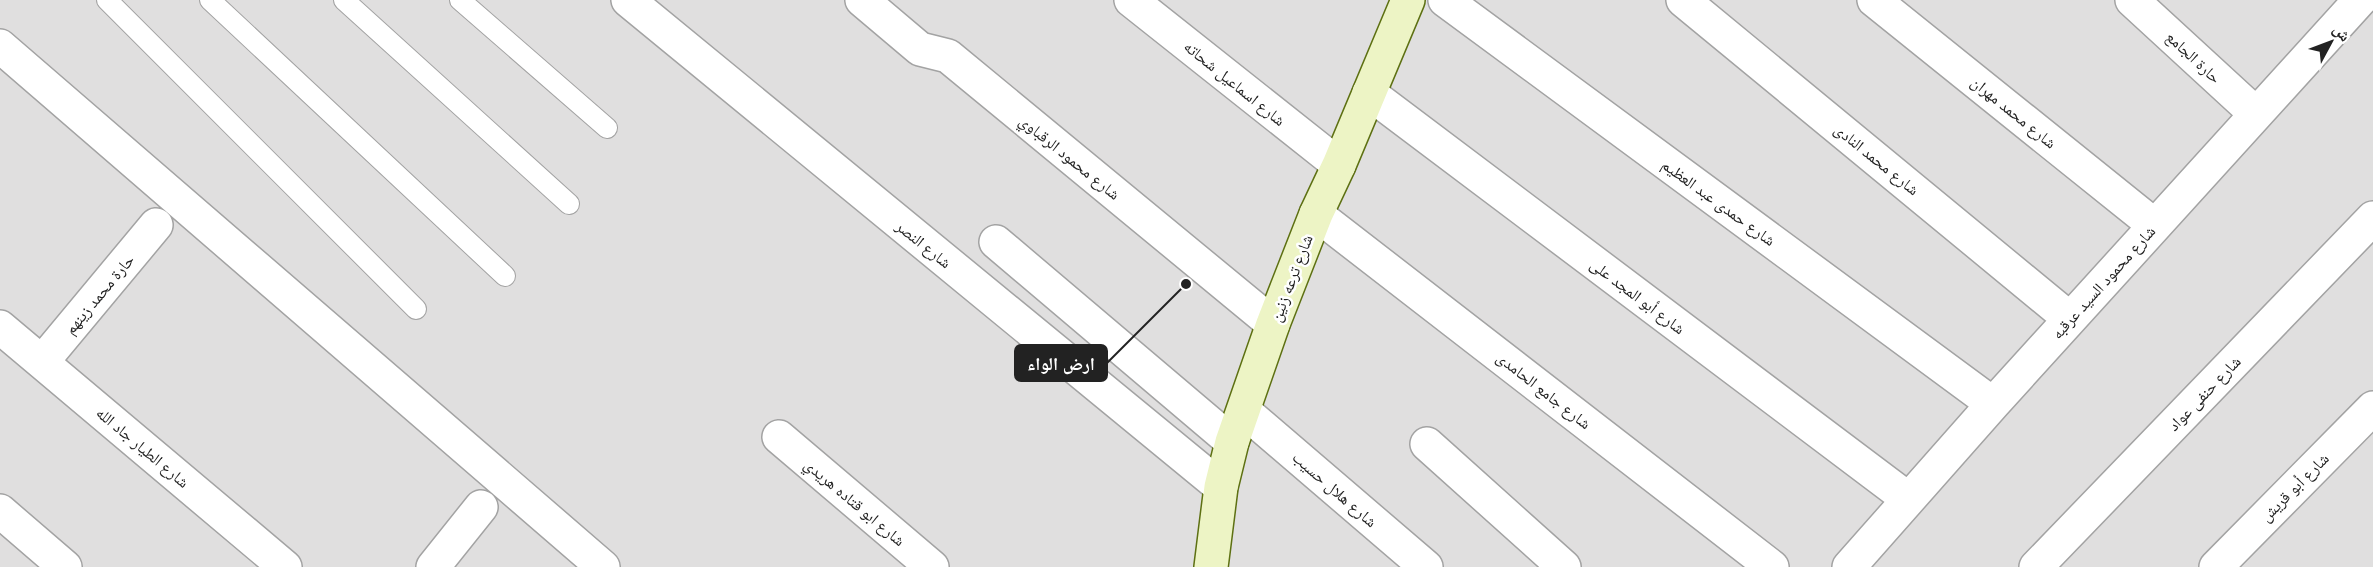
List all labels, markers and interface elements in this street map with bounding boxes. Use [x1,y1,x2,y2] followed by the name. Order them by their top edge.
[2301,12,2361,72] north arrow
[2328,19,2356,46] text: ش
[2162,26,2226,88] street label: حارة الجامع
[1180,35,1290,131] street label: شارع اسماعيل شحاته
[1967,71,2061,153] street label: شارع محمد مهران
[1014,109,1125,206] street label: شارع محمود الرقباوي
[1830,118,1924,200] street label: شارع محمد النادى
[1658,153,1780,251] street label: شارع حمدى عبد العظيم
[891,214,956,273] street label: شارع النصر
[2046,220,2160,344] street label: شارع محمود السيد عرقبه
[1264,231,1318,325] street label: شارع ترعه زنين
[59,249,139,339] street label: حارة محمد زينهم
[1586,253,1690,339] street label: شارع أبو المجد على
[1015,345,1107,381] callout: ارض الواء
[1492,346,1596,434] street label: شارع جامع الحامدى
[1027,351,1095,375] text: ارض الواء
[2162,351,2246,435] street label: شارع حنفى عواد
[92,401,194,493] street label: شارع الطيار جاد الله
[1288,446,1382,532] street label: شارع هلال حسيب
[2255,448,2333,526] street label: شارع أبو قريش
[798,453,910,552] street label: شارع ابو قتاده هريدي

